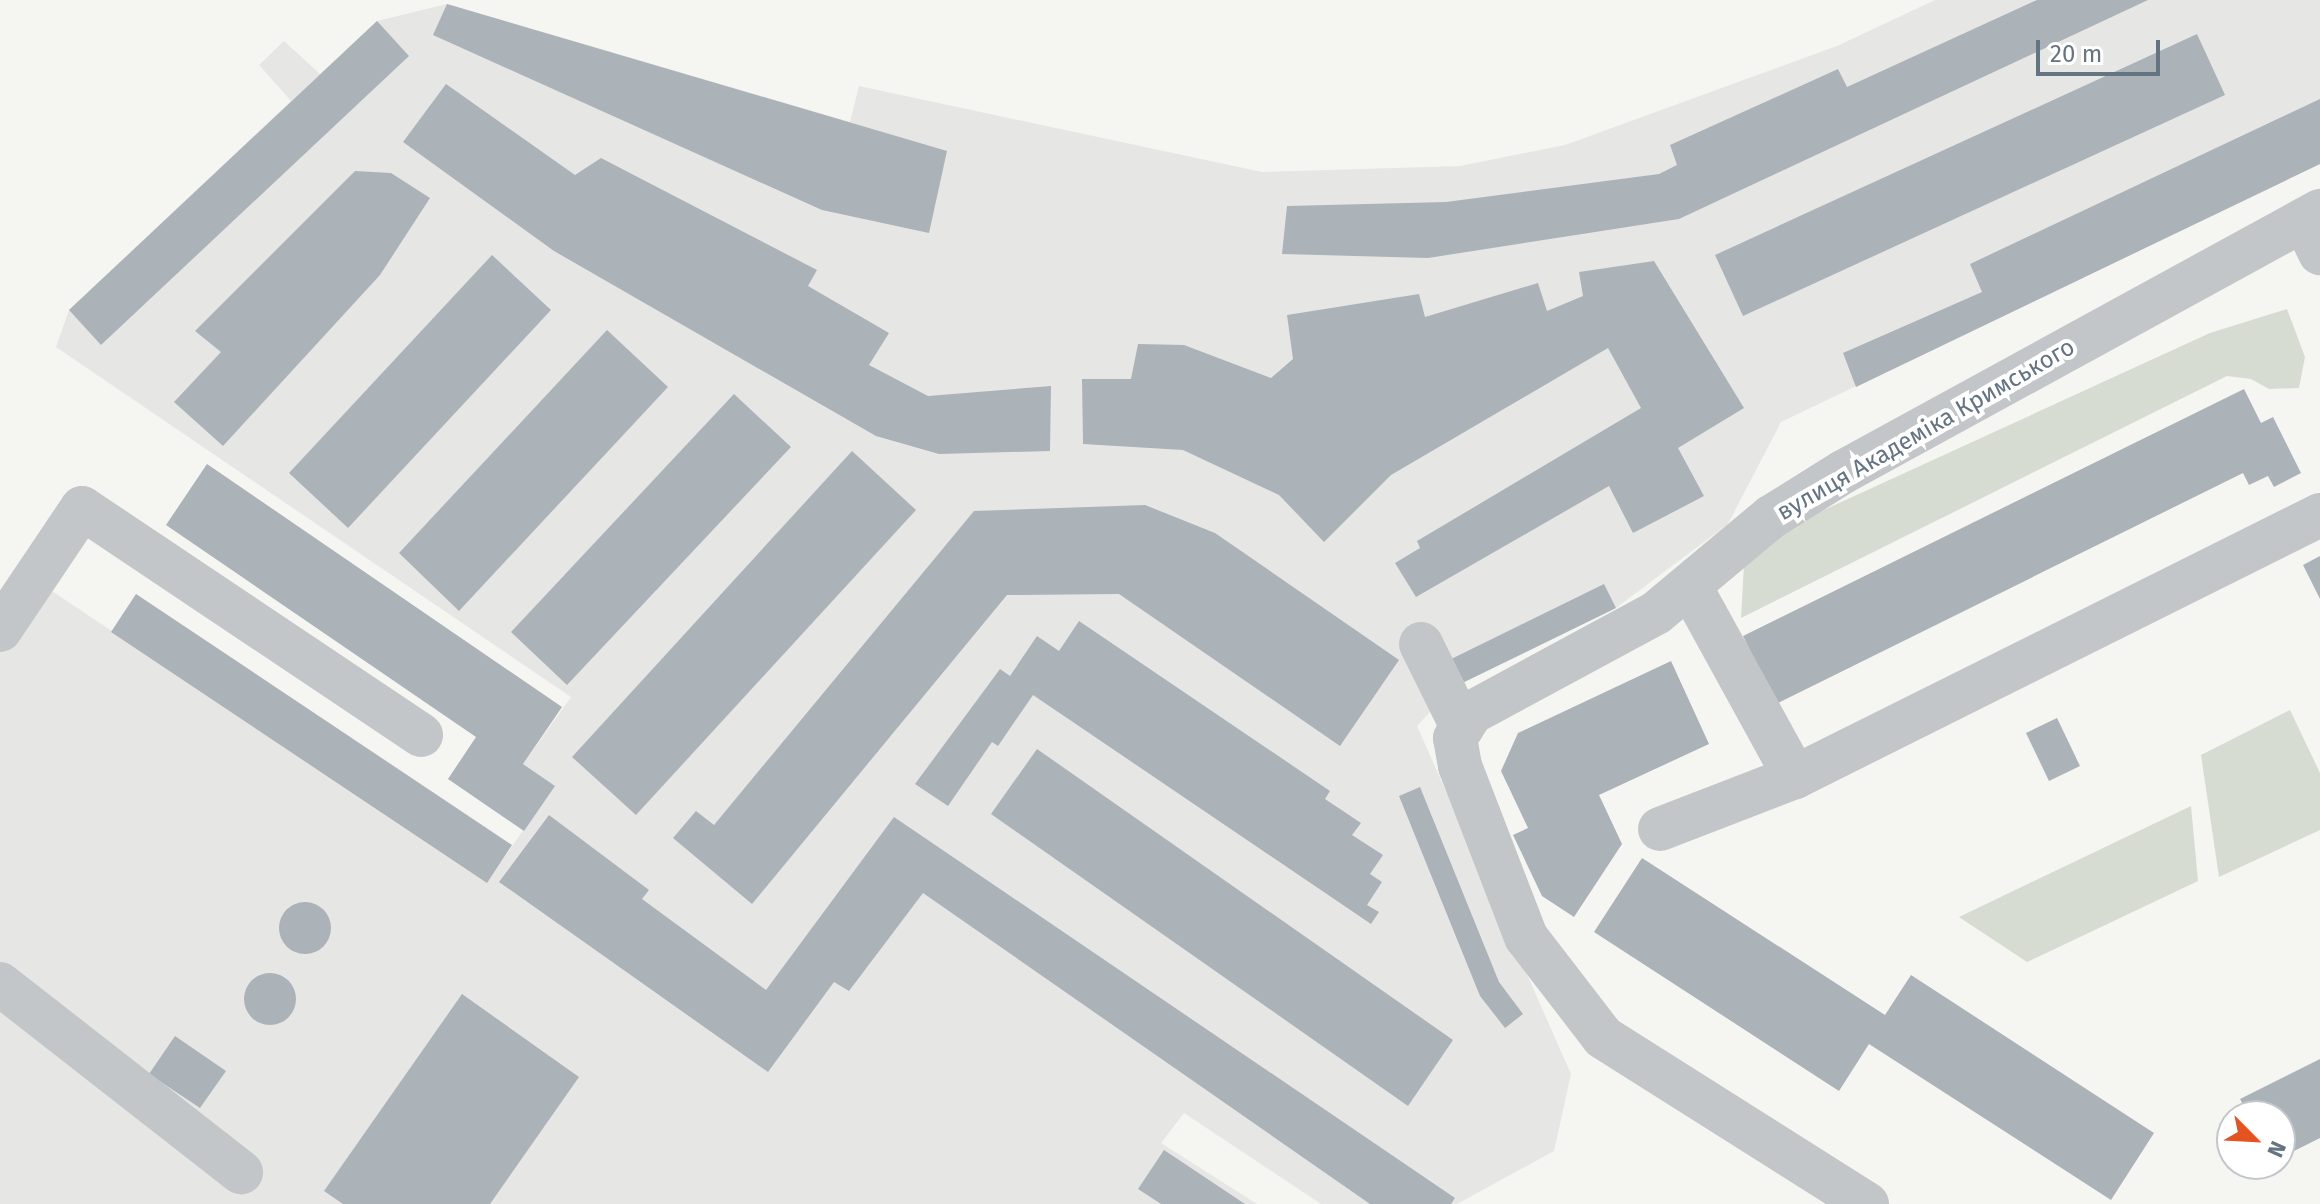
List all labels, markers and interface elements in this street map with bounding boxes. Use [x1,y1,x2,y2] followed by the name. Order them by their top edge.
[2040,24,2164,74] scale bar
[2050,40,2102,68] text: 20 m
[1772,333,2080,527] street label: вулиця Академіка Кримського
[2216,1100,2296,1180] north arrow
[2261,1137,2292,1161] text: N

